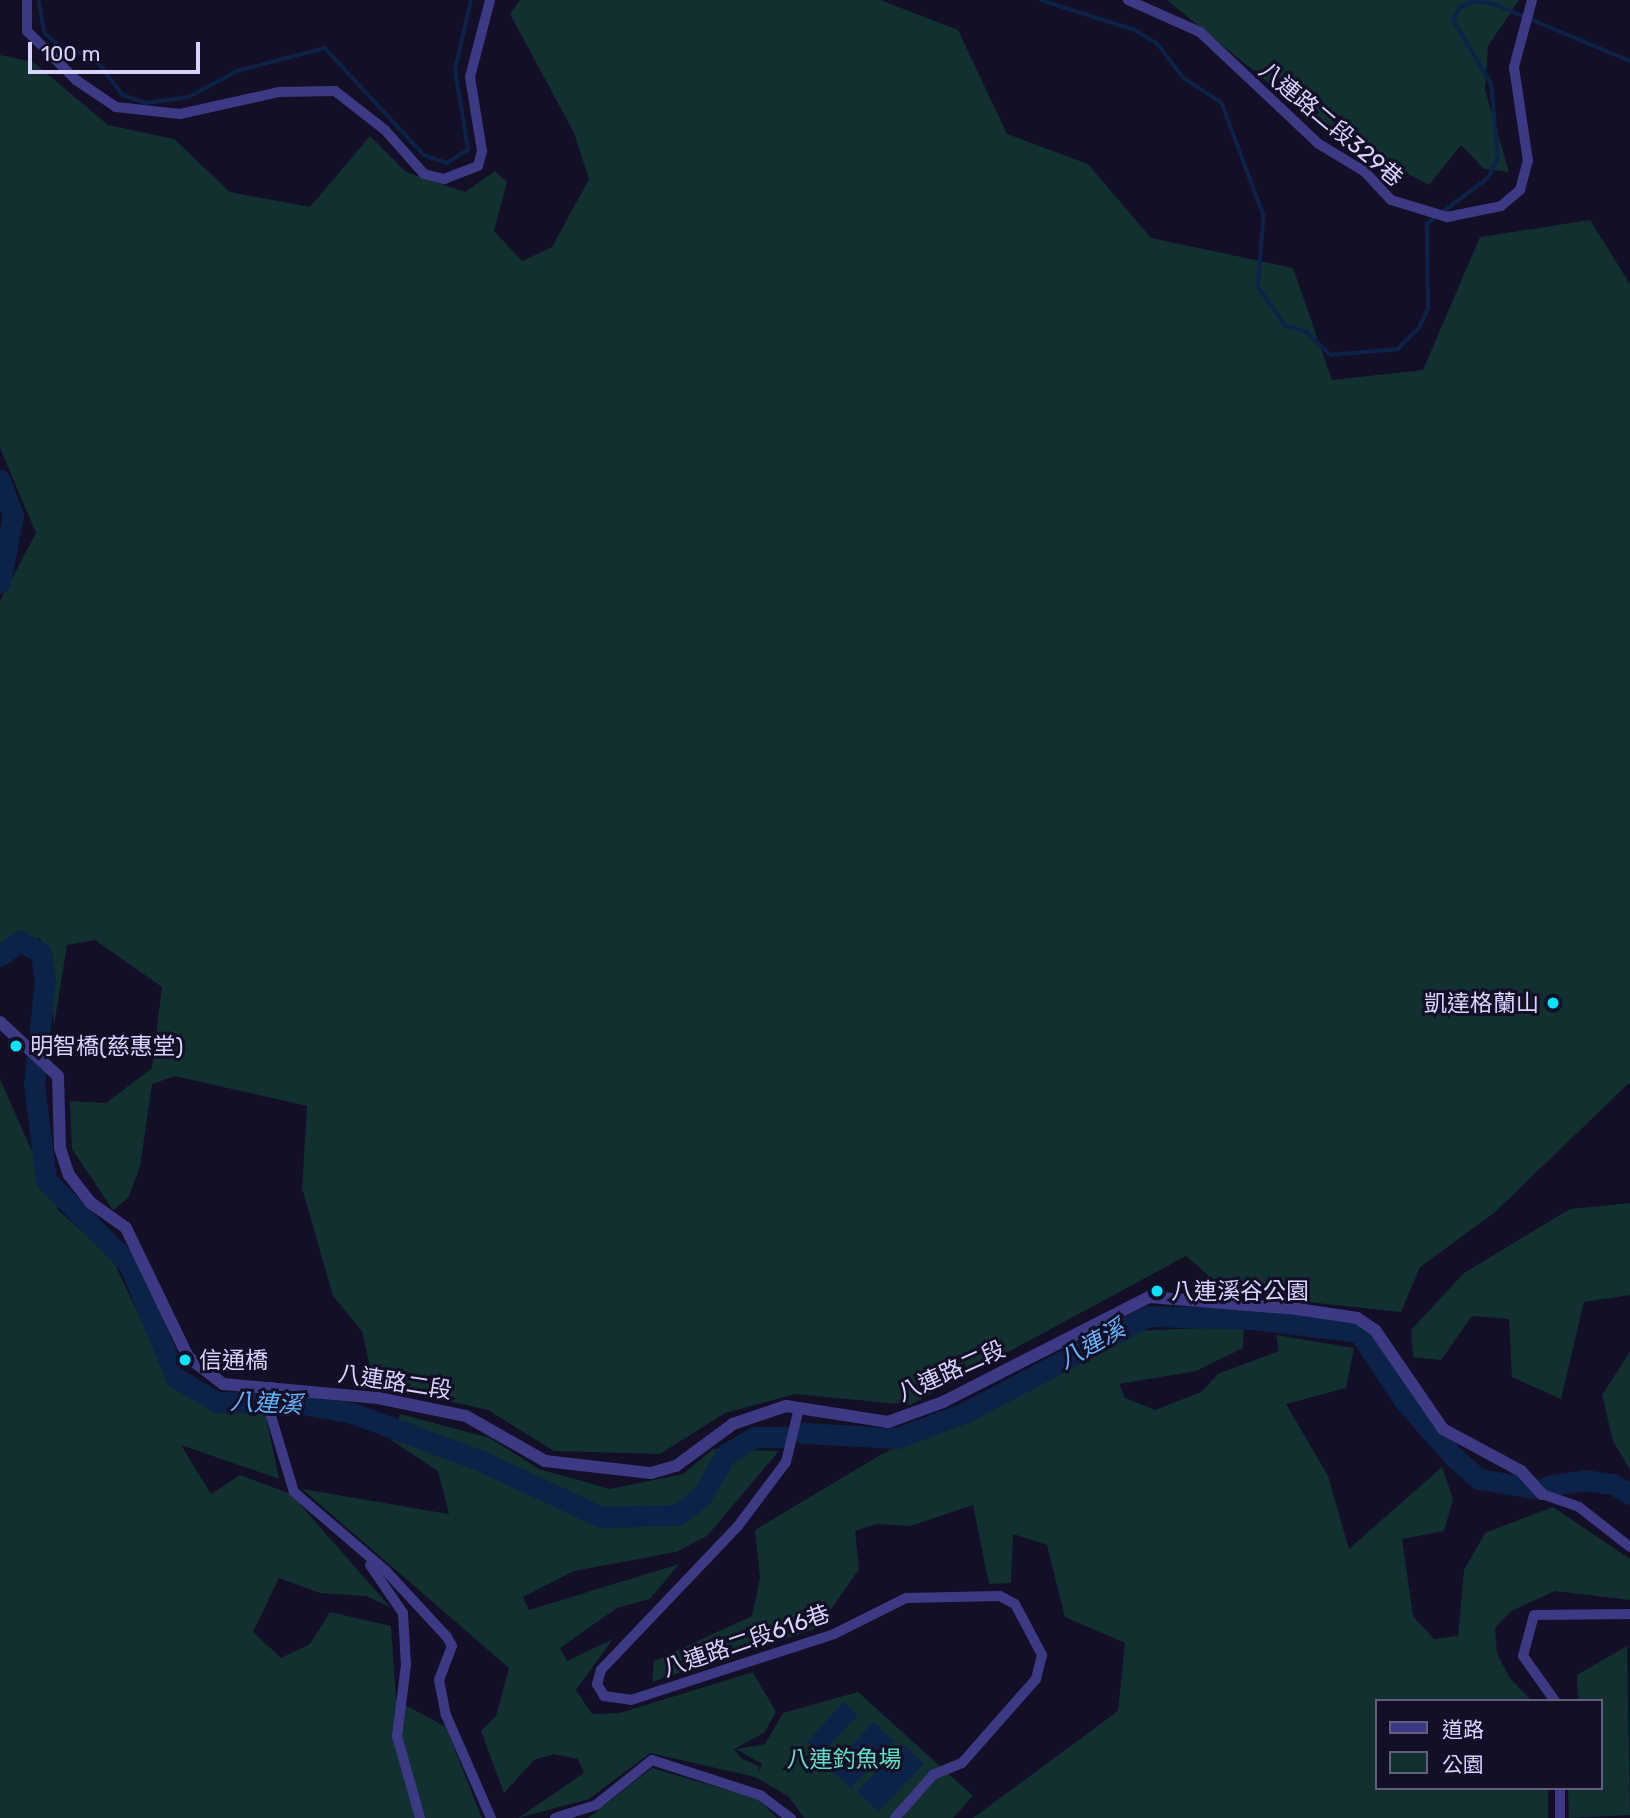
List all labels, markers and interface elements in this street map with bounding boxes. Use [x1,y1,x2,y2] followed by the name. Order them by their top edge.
[32,28,203,72] scale bar
[41,41,100,66] text: 100 m
[1254,56,1408,192] street label: 八連路二段329巷
[1424,989,1539,1017] place label: 凱達格蘭山
[1545,995,1561,1011] marker: 凱達格蘭山
[30,1032,184,1060] place label: 明智橋(慈惠堂)
[8,1038,24,1054] marker: 明智橋(慈惠堂)
[1171,1277,1309,1305] place label: 八連溪谷公園
[1149,1283,1165,1299] marker: 八連溪谷公園
[1054,1315,1130,1375] water label: 八連溪
[893,1335,1009,1407] street label: 八連路二段
[199,1346,268,1374] place label: 信通橋
[177,1352,193,1368] marker: 信通橋
[336,1359,454,1405] street label: 八連路二段
[229,1388,303,1420] water label: 八連溪
[659,1599,833,1683] street label: 八連路二段616巷
[1374,1699,1602,1790] legend
[1442,1717,1484,1742] text: 道路
[787,1745,901,1773] park label: 八連釣魚場
[1442,1752,1484,1777] text: 公園

